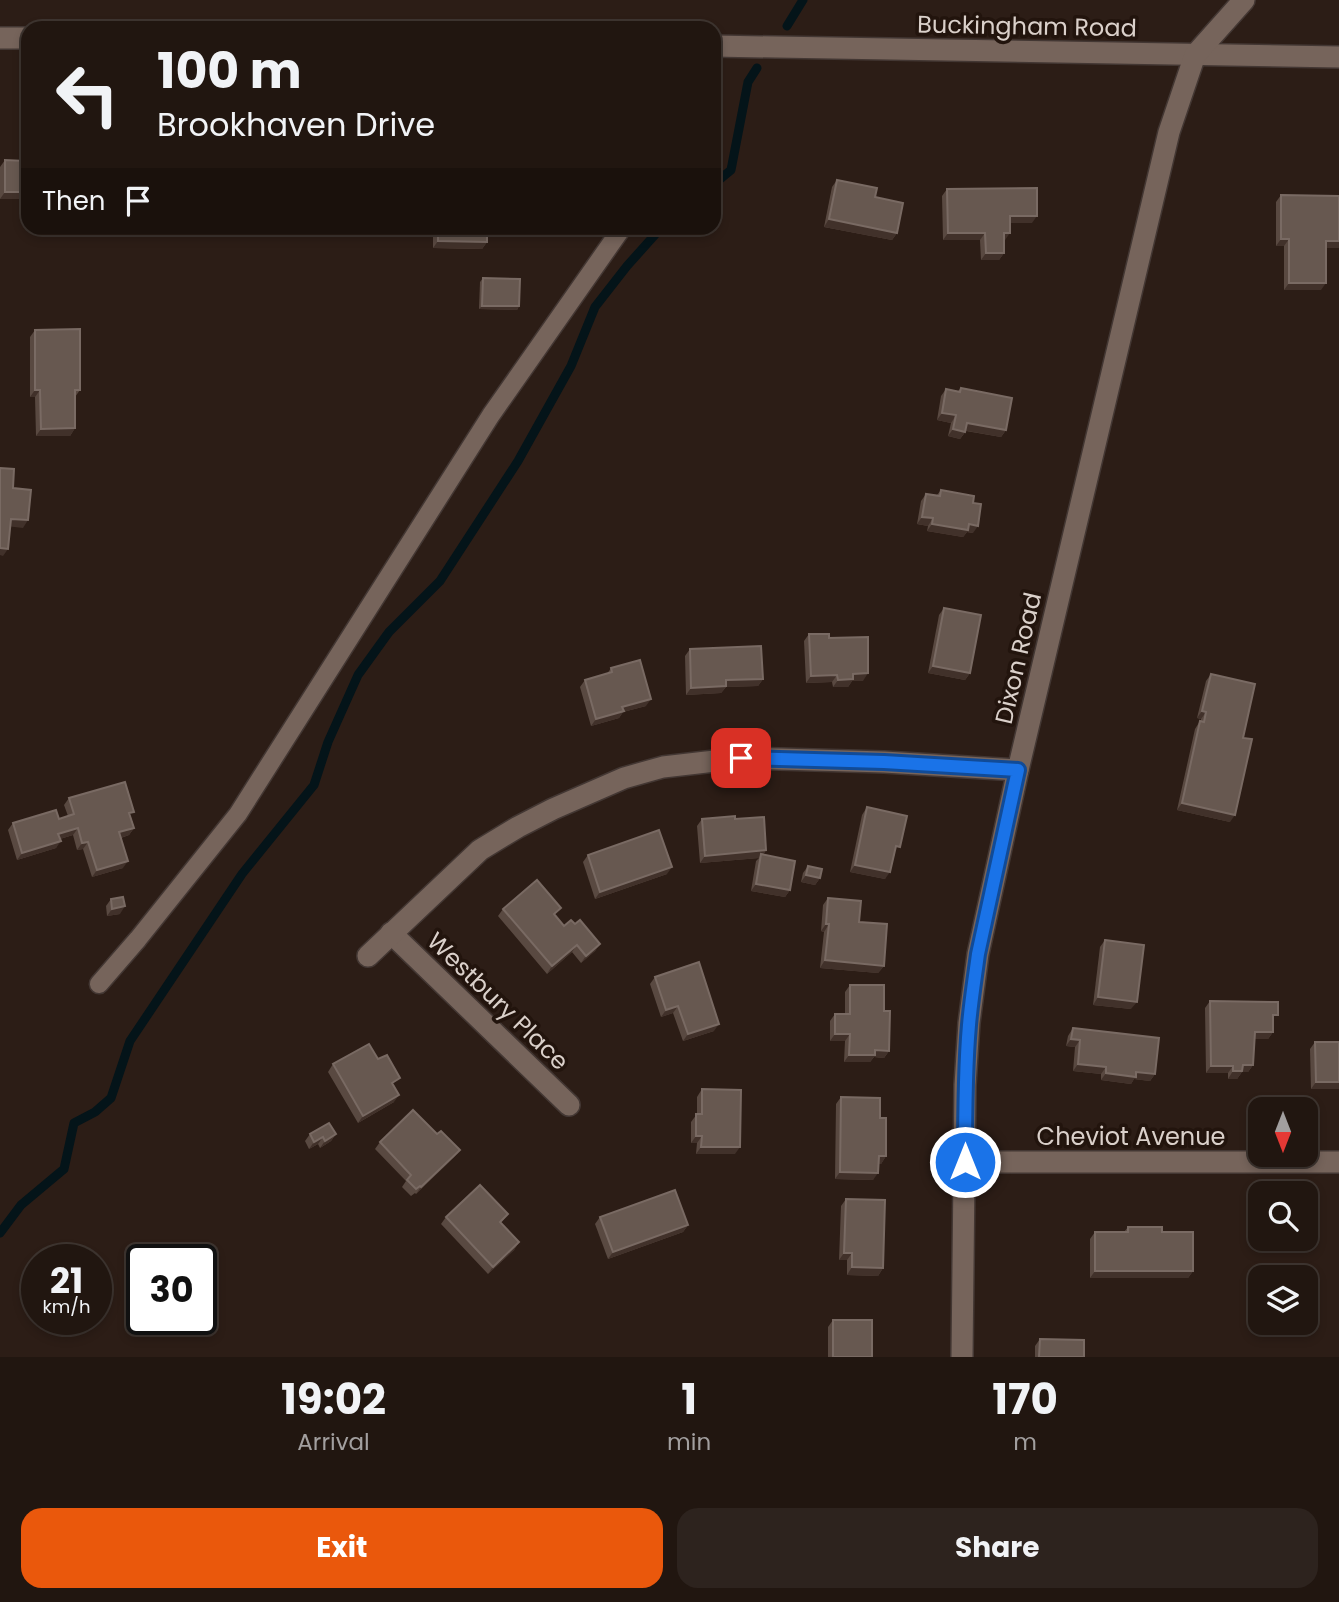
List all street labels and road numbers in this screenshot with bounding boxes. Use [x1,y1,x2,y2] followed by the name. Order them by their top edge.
[917,8,1137,44] street label: Buckingham Road
[987,589,1049,727] street label: Dixon Road
[420,925,576,1077] street label: Westbury Place
[1037,1120,1225,1153] street label: Cheviot Avenue

